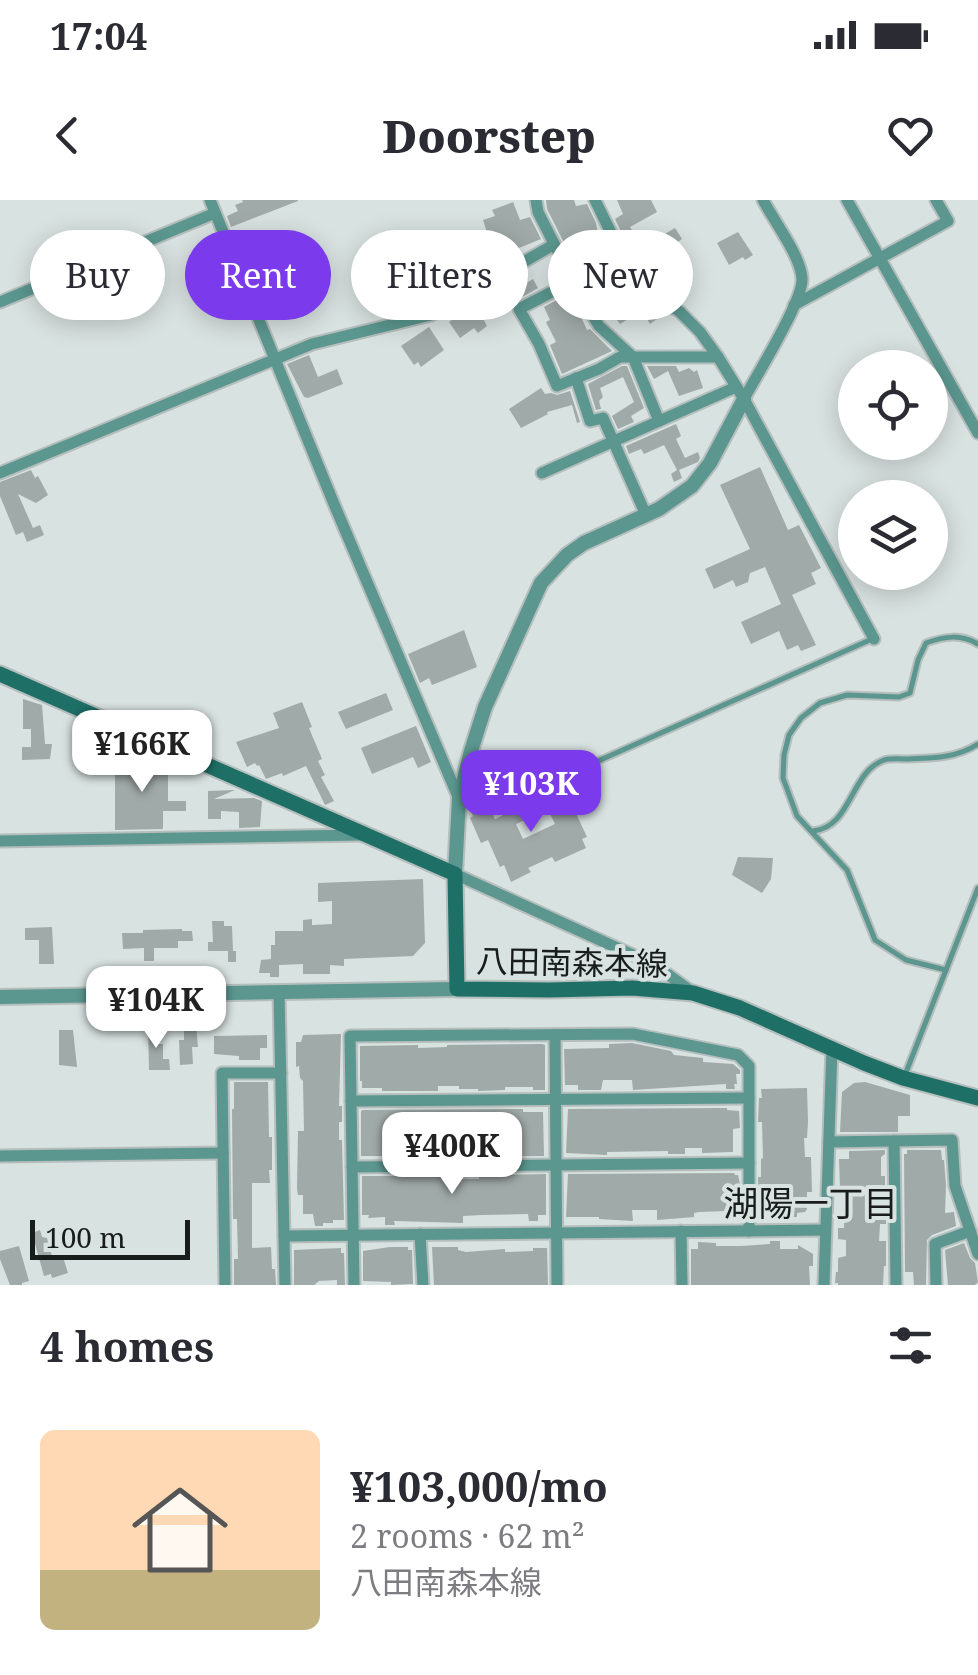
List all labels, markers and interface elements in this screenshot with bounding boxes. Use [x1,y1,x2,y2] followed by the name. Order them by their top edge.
[50,9,147,61] text: 17:04
[382,105,596,166] text: Doorstep
[40,108,95,163] icon: back
[883,108,938,163] icon: heart
[30,230,165,320] chip: Buy
[185,230,331,320] chip: Rent
[351,230,528,320] chip: Filters
[548,230,693,320] chip: New
[838,350,948,590] map controls
[838,350,948,460] button: locate
[838,480,948,590] button: layers
[72,710,212,795] pin: ¥166K
[94,721,190,764] text: ¥166K
[461,750,601,835] pin: ¥103K
[483,761,579,804] text: ¥103K
[476,938,668,985] street label: 八田南森本線
[86,966,226,1051] pin: ¥104K
[108,977,204,1020] text: ¥104K
[382,1112,522,1197] pin: ¥400K
[404,1123,500,1166] text: ¥400K
[723,1179,899,1226] district label: 湖陽一丁目
[30,1215,190,1260] scale bar
[45,1218,126,1256] text: 100 m
[40,1317,214,1374] text: 4 homes
[883,1318,938,1373] icon: filters
[350,1457,608,1514] text: ¥103,000/mo
[120,1470,240,1590] icon: home
[350,1514,585,1557] text: 2 rooms · 62 m²
[350,1560,542,1603] text: 八田南森本線

